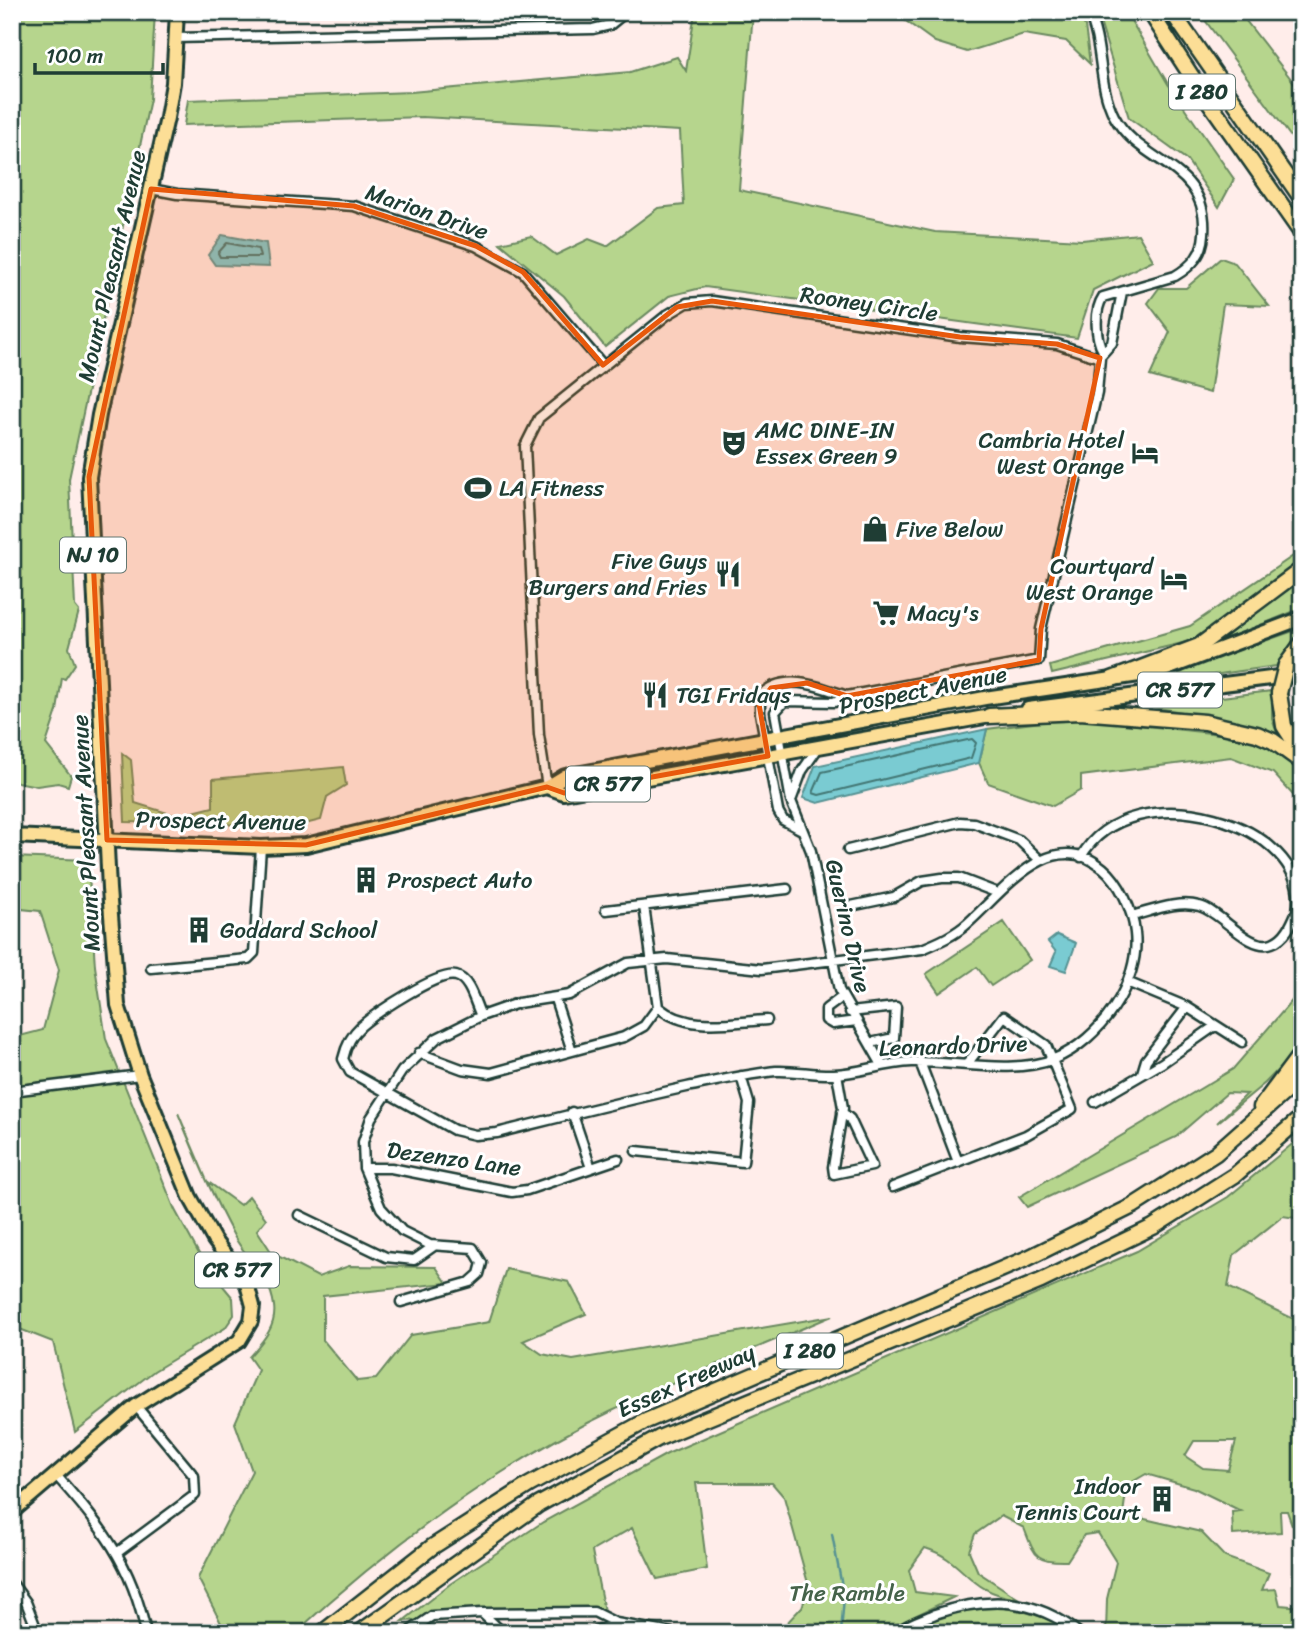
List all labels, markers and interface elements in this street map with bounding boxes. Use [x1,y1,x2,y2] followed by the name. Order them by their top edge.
[35,32,163,76] scale bar
[46,37,103,75] text: 100 m
[1169,74,1235,110] road number: I 280
[65,146,159,386] street label: Mount Pleasant Avenue
[360,172,494,252] street label: Marion Drive
[797,274,941,334] street label: Rooney Circle
[754,410,898,477] place label: AMC DINE-IN Essex Green 9
[978,420,1124,487] place label: Cambria Hotel West Orange
[719,428,749,458] theatre icon: AMC DINE-IN Essex Green 9
[1130,438,1160,468] hotel icon: Cambria Hotel West Orange
[499,468,604,509] place label: LA Fitness
[463,473,493,503] sports icon: LA Fitness
[896,509,1003,550] place label: Five Below
[860,514,890,544] shop icon: Five Below
[60,538,126,572] road number: NJ 10
[529,541,708,608] place label: Five Guys Burgers and Fries
[1026,546,1155,613] place label: Courtyard West Orange
[713,559,743,589] restaurant icon: Five Guys Burgers and Fries
[1159,564,1189,594] hotel icon: Courtyard West Orange
[907,593,979,634] place label: Macy's
[871,598,901,628] supermarket icon: Macy's
[835,654,1011,726] street label: Prospect Avenue
[1138,672,1222,708] road number: CR 577
[676,675,792,716] place label: TGI Fridays
[640,680,670,710] restaurant icon: TGI Fridays
[59,713,113,952] street label: Mount Pleasant Avenue
[566,766,650,802] road number: CR 577
[135,799,307,843] street label: Prospect Avenue
[813,855,883,997] street label: Guerino Drive
[387,860,533,901] place label: Prospect Auto
[351,865,381,895] building icon: Prospect Auto
[220,910,378,951] place label: Goddard School
[184,915,214,945] building icon: Goddard School
[878,1023,1028,1069] street label: Leonardo Drive
[384,1129,524,1189] street label: Dezenzo Lane
[195,1252,279,1288] road number: CR 577
[610,1332,762,1430] street label: Essex Freeway
[777,1334,843,1368] road number: I 280
[1014,1466,1143,1533] place label: Indoor Tennis Court
[1147,1484,1177,1514] building icon: Indoor Tennis Court
[789,1573,905,1614] park label: The Ramble

